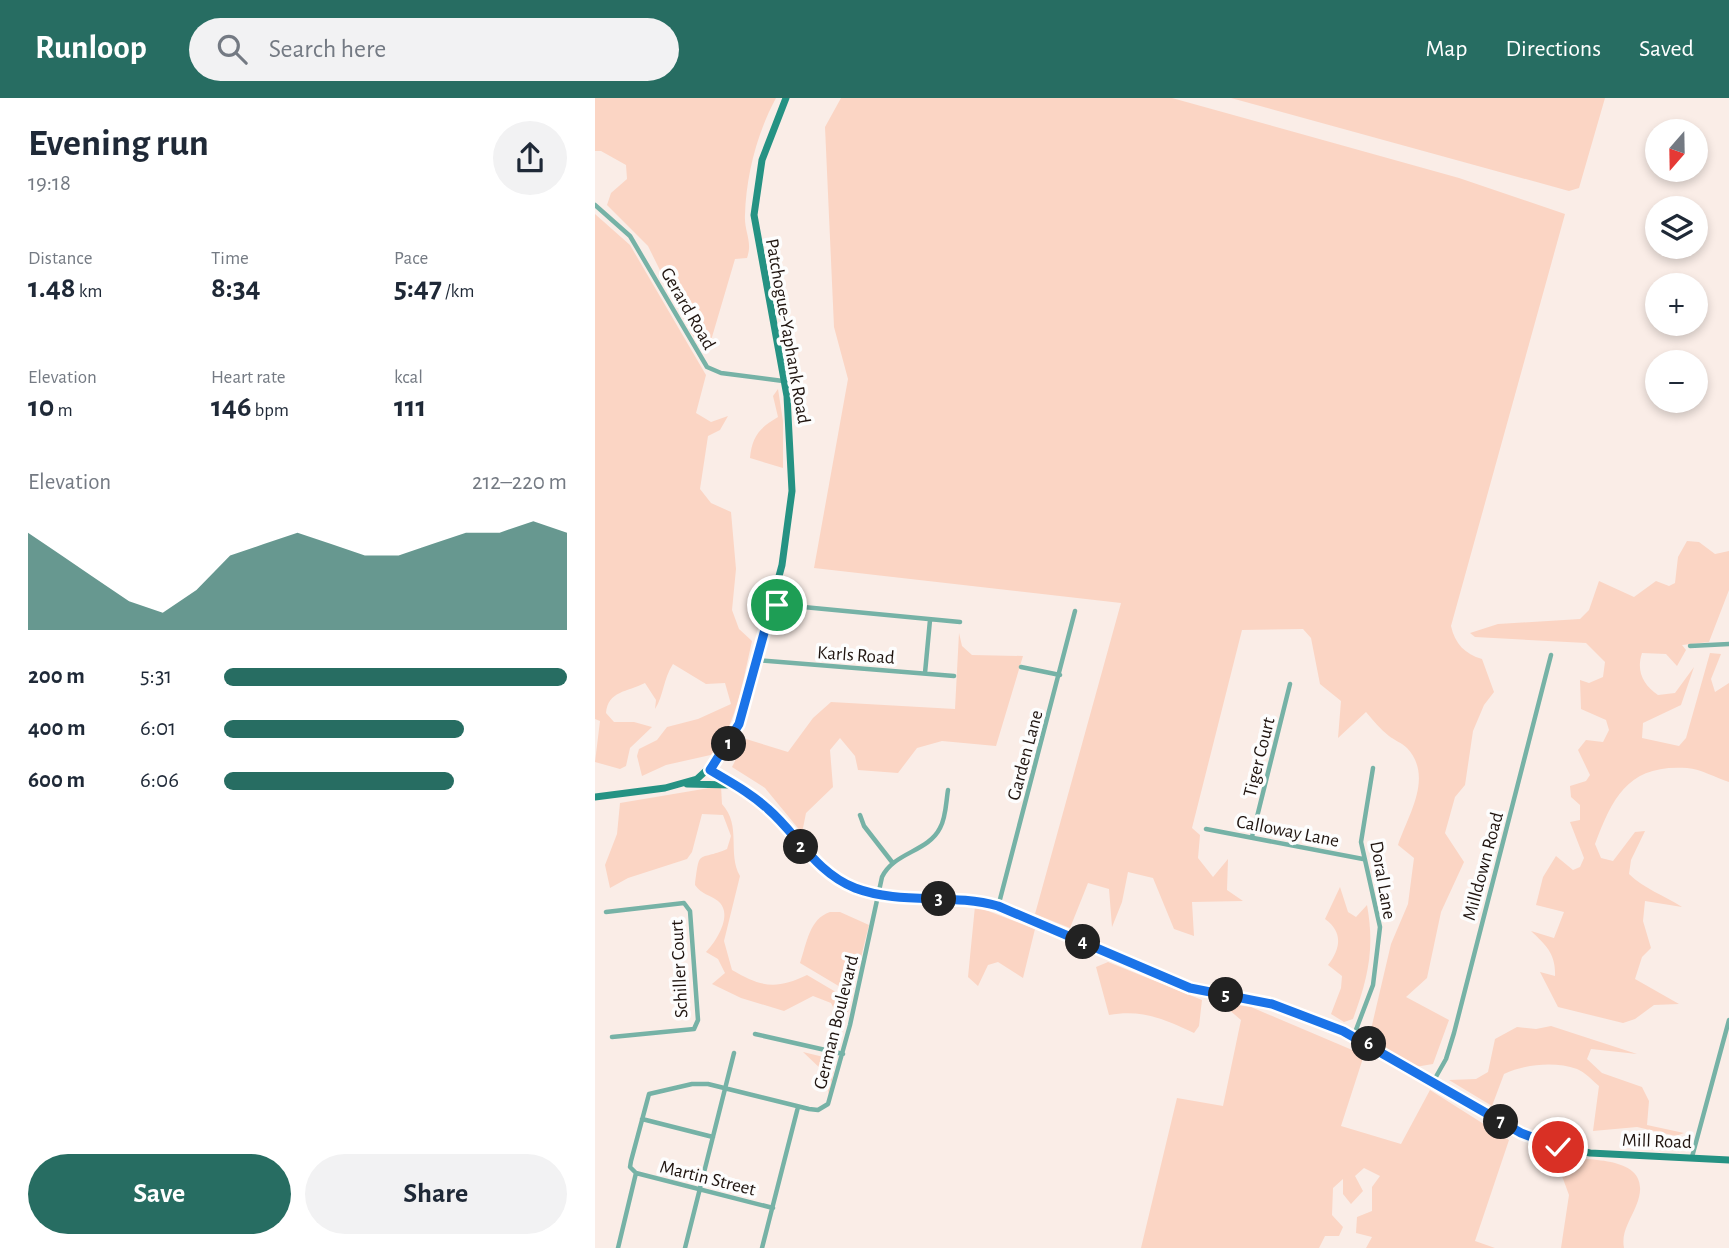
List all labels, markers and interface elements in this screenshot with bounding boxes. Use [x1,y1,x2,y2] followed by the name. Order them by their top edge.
[189,18,679,81] search box
[213,30,251,68] icon: search
[35,32,147,65] text: Runloop
[269,36,386,62] text: Search here
[1425,37,1467,61] text: Map
[1505,37,1601,61] text: Directions
[1639,37,1694,61] text: Saved
[1645,119,1708,182] north arrow
[1645,119,1708,413] map controls
[493,121,567,195] button: share
[28,125,209,163] text: Evening run
[28,172,71,195] text: 19:18
[1645,196,1708,259] button: layers
[762,237,813,426] street label: Patchogue-Yaphank Road
[28,249,92,268] text: Distance
[211,249,249,268] text: Time
[394,249,428,268] text: Pace
[657,265,719,353] street label: Gerard Road
[28,273,76,303] text: 1.48
[211,273,261,303] text: 8:34
[394,273,442,303] text: 5:47
[1645,273,1708,336] button: +
[76,282,103,301] text: km
[442,282,474,301] text: /km
[1645,350,1708,413] button: −
[28,368,97,387] text: Elevation
[211,368,286,387] text: Heart rate
[394,368,423,387] text: kcal
[28,392,54,422] text: 10
[211,392,251,422] text: 146
[394,392,426,422] text: 111
[54,401,73,420] text: m
[251,401,289,420] text: bpm
[28,471,111,494] text: Elevation
[472,471,567,494] text: 212–220 m
[747,575,807,635] pin
[758,586,796,624] icon: arrive
[817,643,895,668] street label: Karls Road
[28,665,85,688] text: 200 m
[140,665,172,688] text: 5:31
[1004,708,1047,803] street label: Garden Lane
[1240,715,1279,799] street label: Tiger Court
[28,717,86,740] text: 400 m
[140,717,176,740] text: 6:01
[711,726,747,762] pin: 1
[725,734,732,753] text: 1
[28,769,85,792] text: 600 m
[140,769,179,792] text: 6:06
[1460,810,1507,923] street label: Milldown Road
[1235,812,1341,851] street label: Calloway Lane
[783,830,819,864] pin: 2
[796,837,805,856] text: 2
[1366,840,1399,921] street label: Doral Lane
[921,882,957,916] pin: 3
[934,889,943,908] text: 3
[667,919,692,1019] street label: Schiller Court
[1065,924,1100,960] pin: 4
[1078,932,1087,951] text: 4
[811,953,862,1091] street label: German Boulevard
[1209,978,1243,1012] pin: 5
[1221,985,1230,1004] text: 5
[1351,1026,1387,1062] pin: 6
[1364,1034,1373,1053] text: 6
[1483,1104,1518,1140] pin: 7
[1496,1112,1505,1131] text: 7
[1528,1117,1588,1177] pin
[1539,1128,1577,1166] icon: check
[1622,1131,1692,1152] street label: Mill Road
[28,1154,291,1234] button: Save
[305,1154,567,1234] button: Share
[658,1157,757,1200] street label: Martin Street

